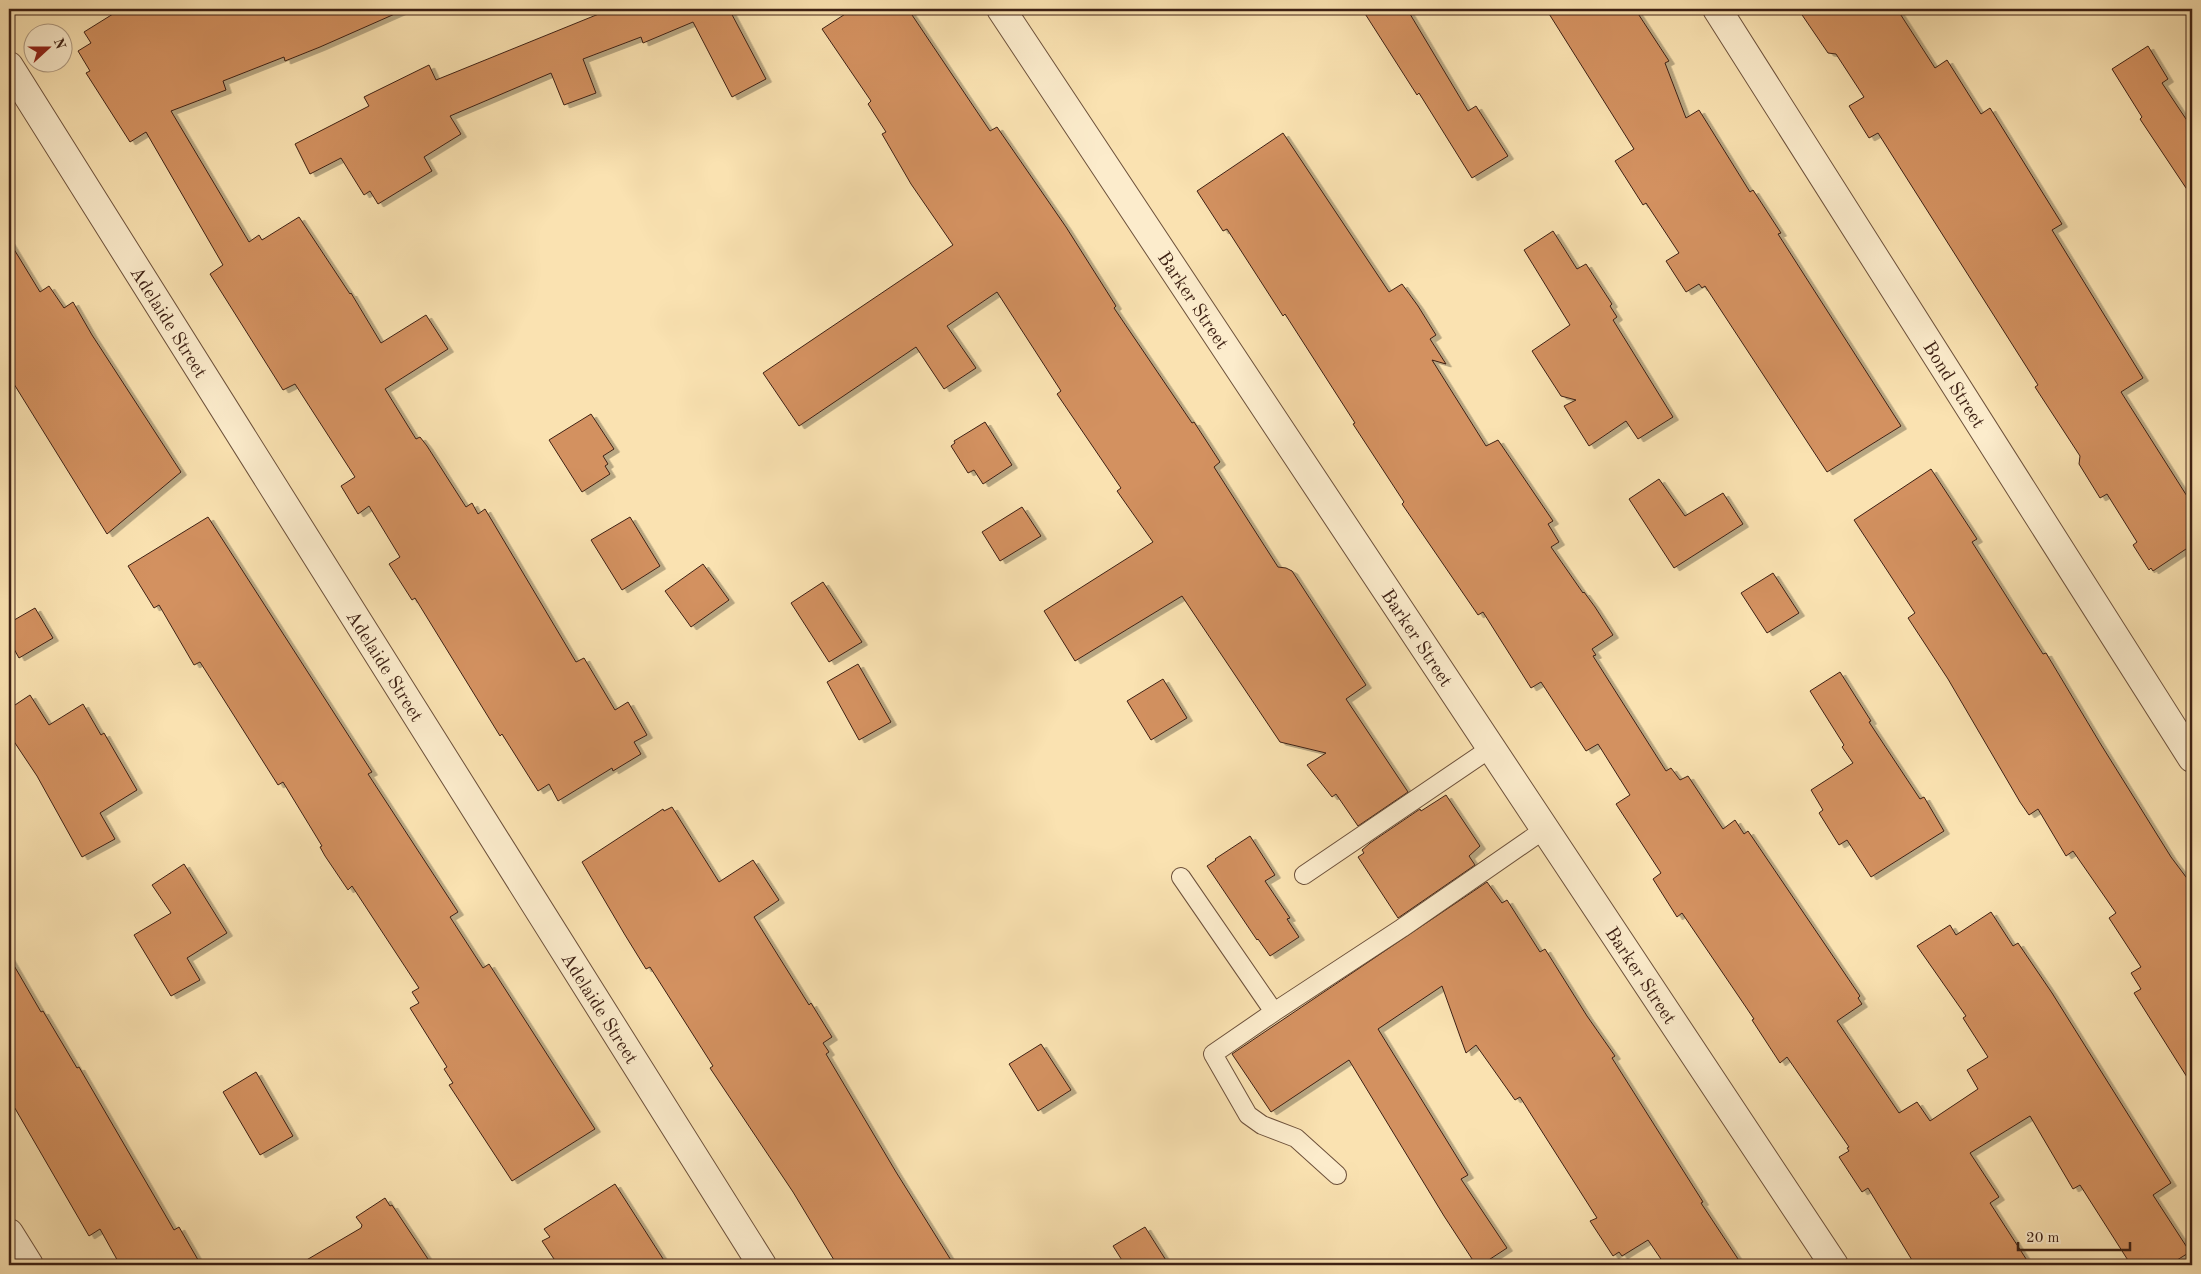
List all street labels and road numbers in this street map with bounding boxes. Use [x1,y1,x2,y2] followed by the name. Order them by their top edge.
[1153,249,1231,353] street label: Barker Street
[126,264,209,382] street label: Adelaide Street
[1918,339,1987,432] street label: Bond Street
[1377,587,1455,691] street label: Barker Street
[342,608,425,726] street label: Adelaide Street
[1601,924,1679,1028] street label: Barker Street
[556,950,640,1068] street label: Adelaide Street

